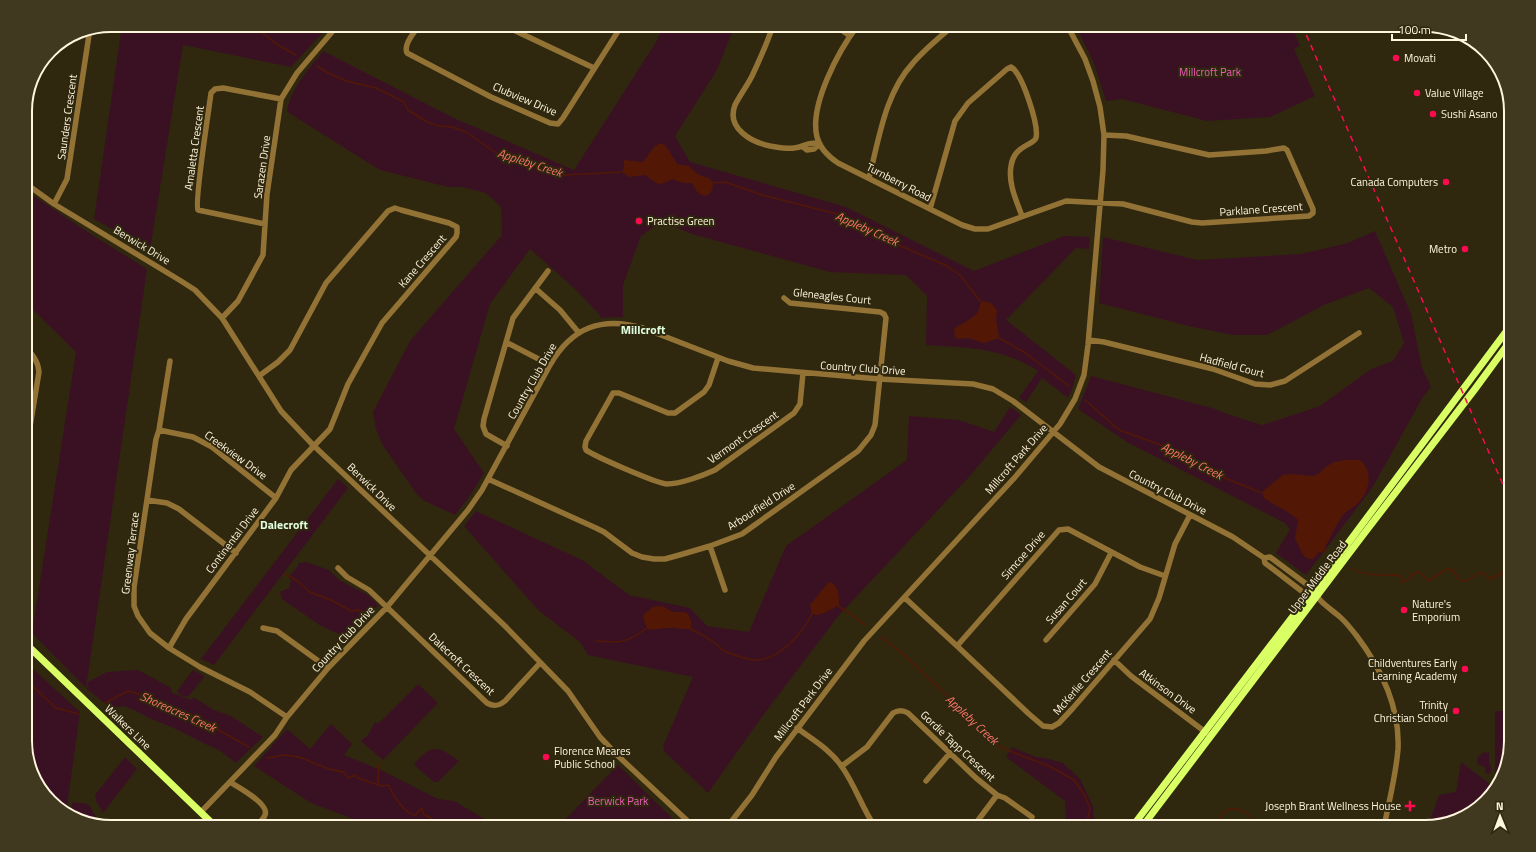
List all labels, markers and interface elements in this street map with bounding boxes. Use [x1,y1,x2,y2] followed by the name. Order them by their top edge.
[1392,16,1466,42] scale bar
[1398,20,1431,39] text: 100 m
[1404,50,1436,66] place label: Movati
[1391,53,1401,63] marker: Movati
[1179,64,1242,80] park label: Millcroft Park
[53,73,81,161] street label: Saunders Crescent
[491,78,560,120] street label: Clubview Drive
[1425,85,1484,101] place label: Value Village
[1412,88,1422,98] marker: Value Village
[180,105,208,191] street label: Amaletta Crescent
[1441,106,1498,122] place label: Sushi Asano
[1428,109,1438,119] marker: Sushi Asano
[250,134,274,200] street label: Sarazen Drive
[495,143,566,182] water label: Appleby Creek
[864,159,934,205] street label: Turnberry Road
[1350,174,1438,190] place label: Canada Computers
[1441,177,1451,187] marker: Canada Computers
[1219,198,1303,220] street label: Parklane Crescent
[833,206,903,251] water label: Appleby Creek
[647,213,715,229] place label: Practise Green
[634,216,644,226] marker: Practise Green
[111,222,174,268] street label: Berwick Drive
[394,231,450,291] street label: Kane Crescent
[1429,241,1457,257] place label: Metro
[1460,244,1470,254] marker: Metro
[792,284,872,308] street label: Gleneagles Court
[621,320,666,339] district label: Millcroft
[504,340,561,422] street label: Country Club Drive
[1198,349,1266,381] street label: Hadfield Court
[820,357,907,379] street label: Country Club Drive
[704,407,782,467] street label: Vermont Crescent
[981,420,1051,498] street label: Millcroft Park Drive
[201,427,271,484] street label: Creekview Drive
[1158,437,1228,485] water label: Appleby Creek
[344,459,401,515] street label: Berwick Drive
[1126,465,1210,519] street label: Country Club Drive
[724,478,798,534] street label: Arbourfield Drive
[202,503,263,577] street label: Continental Drive
[117,511,143,595] street label: Greenway Terrace
[260,515,309,534] district label: Dalecroft
[997,527,1049,583] street label: Simcoe Drive
[1284,537,1350,617] street label: Upper Middle Road
[1042,575,1090,627] street label: Susan Court
[1412,596,1460,625] place label: Nature's Emporium
[308,602,378,676] street label: Country Club Drive
[1399,605,1409,615] marker: Nature's Emporium
[425,629,499,699] street label: Dalecroft Crescent
[1049,645,1115,718] street label: McKerlie Crescent
[1368,655,1458,684] place label: Childventures Early Learning Academy
[770,663,836,744] street label: Millcroft Park Drive
[1460,664,1470,674] marker: Childventures Early Learning Academy
[1136,665,1200,717] street label: Atkinson Drive
[137,686,221,737] water label: Shoreacres Creek
[941,690,1004,750] water label: Appleby Creek
[1374,697,1449,726] place label: Trinity Christian School
[101,701,155,753] street label: Walkers Line
[1451,706,1461,716] marker: Trinity Christian School
[917,707,999,785] street label: Gordie Tapp Crescent
[554,743,631,772] place label: Florence Meares Public School
[541,752,551,762] marker: Florence Meares Public School
[588,793,649,809] park label: Berwick Park
[1480,796,1520,836] north arrow
[1265,798,1401,814] place label: Joseph Brant Wellness House
[1496,798,1504,814] text: N
[1404,800,1416,812] marker: Joseph Brant Wellness House

